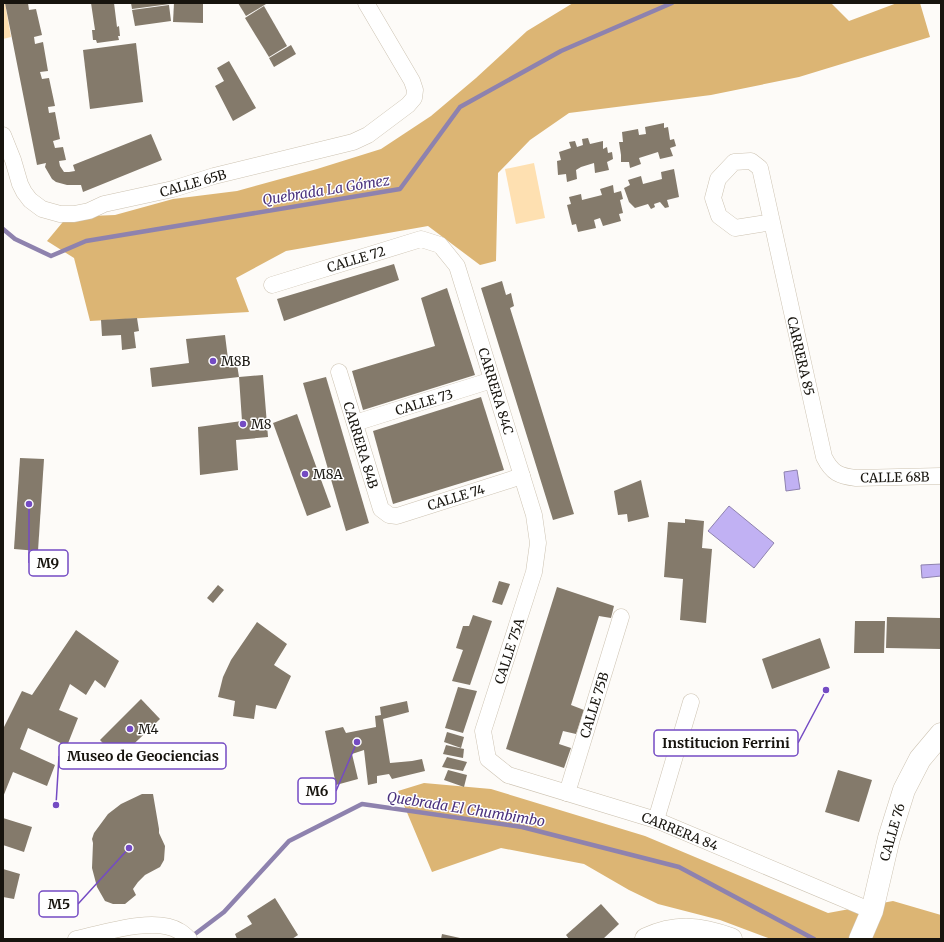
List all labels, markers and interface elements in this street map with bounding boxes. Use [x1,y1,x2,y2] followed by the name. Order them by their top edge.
[158,166,229,201] street label: CALLE 65B
[261,171,392,209] water label: Quebrada La Gómez
[325,243,387,276] street label: CALLE 72
[783,315,818,397] street label: CARRERA 85
[474,346,517,437] street label: CARRERA 84C
[221,353,250,370] place label: M8B
[208,356,218,366] marker: M8B
[393,386,455,419] street label: CALLE 73
[339,400,382,491] street label: CARRERA 84B
[251,416,272,433] place label: M8
[238,419,248,429] marker: M8
[313,466,344,483] place label: M8A
[860,468,930,487] street label: CALLE 68B
[300,469,310,479] marker: M8A
[425,481,487,514] street label: CALLE 74
[29,550,68,576] callout: M9
[37,554,59,572] text: M9
[491,615,528,686] street label: CALLE 75A
[576,670,613,740] street label: CALLE 75B
[138,721,159,738] place label: M4
[125,724,135,734] marker: M4
[654,730,798,756] callout: Institucion Ferrini
[662,734,790,752] text: Institucion Ferrini
[59,743,226,769] callout: Museo de Geociencias
[67,747,219,765] text: Museo de Geociencias
[298,778,336,804] callout: M6
[306,782,329,800] text: M6
[386,788,546,830] water label: Quebrada El Chumbimbo
[876,801,909,863] street label: CALLE 76
[639,808,721,855] street label: CARRERA 84
[39,891,78,917] callout: M5
[48,895,70,913] text: M5

